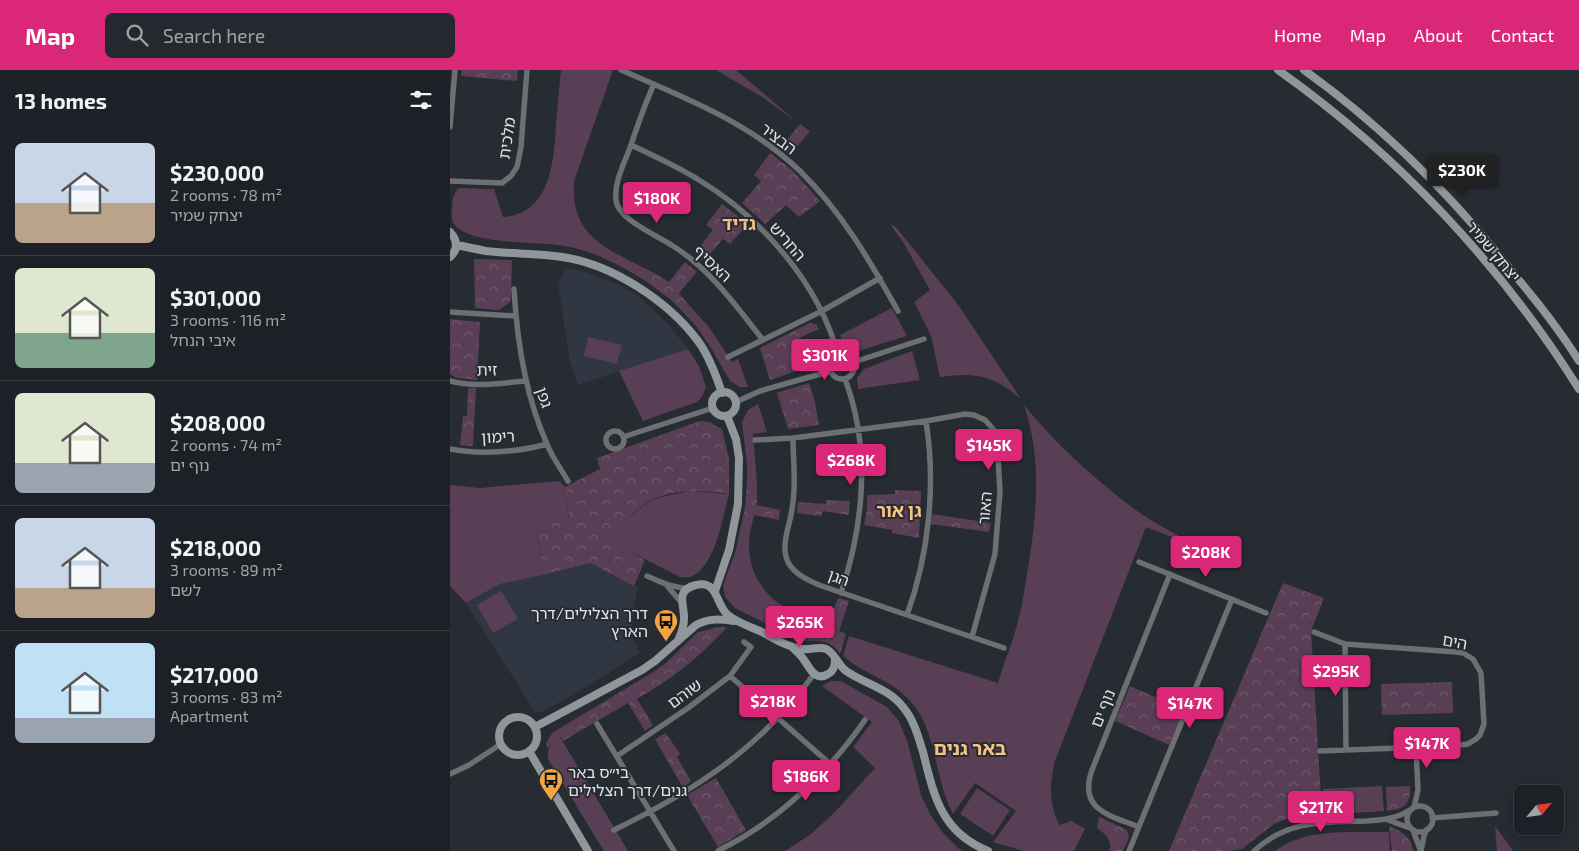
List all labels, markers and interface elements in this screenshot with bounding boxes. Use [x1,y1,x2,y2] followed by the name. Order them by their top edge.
[105,13,455,58] search box
[25,21,75,50] text: Map
[123,21,151,49] icon: search
[163,24,265,47] text: Search here
[1274,24,1322,46] text: Home
[1350,24,1386,46] text: Map
[1414,24,1463,46] text: About
[1491,24,1554,46] text: Contact
[407,86,435,114] icon: filters
[15,88,107,113] text: 13 homes
[494,116,518,160] street label: מלכית
[757,118,801,158] street label: הבציר
[1427,154,1497,196] pin: $230K
[170,160,264,185] text: $230,000
[1438,160,1486,179] text: $230K
[55,163,115,223] icon: home
[622,182,692,224] pin: $180K
[170,185,282,204] text: 2 rooms · 78 m²
[634,188,680,207] text: $180K
[170,205,243,224] text: יצחק שמיר
[722,212,756,234] district label: גדיד
[1463,217,1525,285] street label: יצחק שמיר
[766,218,810,264] street label: החריש
[690,241,736,285] street label: האסיף
[170,285,261,310] text: $301,000
[55,288,115,348] icon: home
[170,310,286,329] text: 3 rooms · 116 m²
[170,330,236,349] text: איבי הנחל
[790,338,860,381] pin: $301K
[802,345,848,364] text: $301K
[477,359,497,379] street label: זית
[533,384,557,410] street label: גפן
[170,410,266,435] text: $208,000
[55,413,115,473] icon: home
[481,426,515,446] street label: רימון
[954,428,1024,471] pin: $145K
[170,435,282,454] text: 2 rooms · 74 m²
[966,435,1012,454] text: $145K
[816,444,886,486] pin: $268K
[827,450,875,469] text: $268K
[170,455,210,474] text: נוף ים
[973,491,995,525] street label: האור
[876,499,922,521] district label: גן אור
[170,535,261,560] text: $218,000
[1171,536,1241,578] pin: $208K
[55,538,115,598] icon: home
[1182,542,1230,561] text: $208K
[170,560,283,579] text: 3 rooms · 89 m²
[826,564,852,590] street label: הגן
[170,580,201,599] text: לשם
[531,603,648,640] place label: דרך הצלילים/דרך הארץ
[765,606,835,648] pin: $265K
[653,608,679,642] bus stop icon: דרך הצלילים/דרך הארץ
[777,612,824,631] text: $265K
[1441,629,1469,653] street label: הים
[1301,654,1371,697] pin: $295K
[1313,661,1360,680] text: $295K
[170,662,259,687] text: $217,000
[55,663,115,723] icon: home
[663,674,705,712] street label: שוהם
[738,684,808,727] pin: $218K
[1086,686,1118,730] street label: נוף ים
[1155,686,1225,729] pin: $147K
[170,687,283,706] text: 3 rooms · 83 m²
[750,691,796,710] text: $218K
[1168,693,1212,712] text: $147K
[170,706,249,725] text: Apartment
[1392,726,1462,769] pin: $147K
[1405,733,1449,752] text: $147K
[934,736,1006,759] district label: באר גנים
[771,760,841,802] pin: $186K
[568,762,687,799] place label: בי״ס באר גנים/דרך הצלילים
[783,766,829,785] text: $186K
[538,767,564,801] bus stop icon: בי״ס באר גנים/דרך הצלילים
[1514,785,1564,835] north arrow
[1514,785,1564,835] map controls
[1286,790,1356,833] pin: $217K
[1299,797,1343,816] text: $217K

